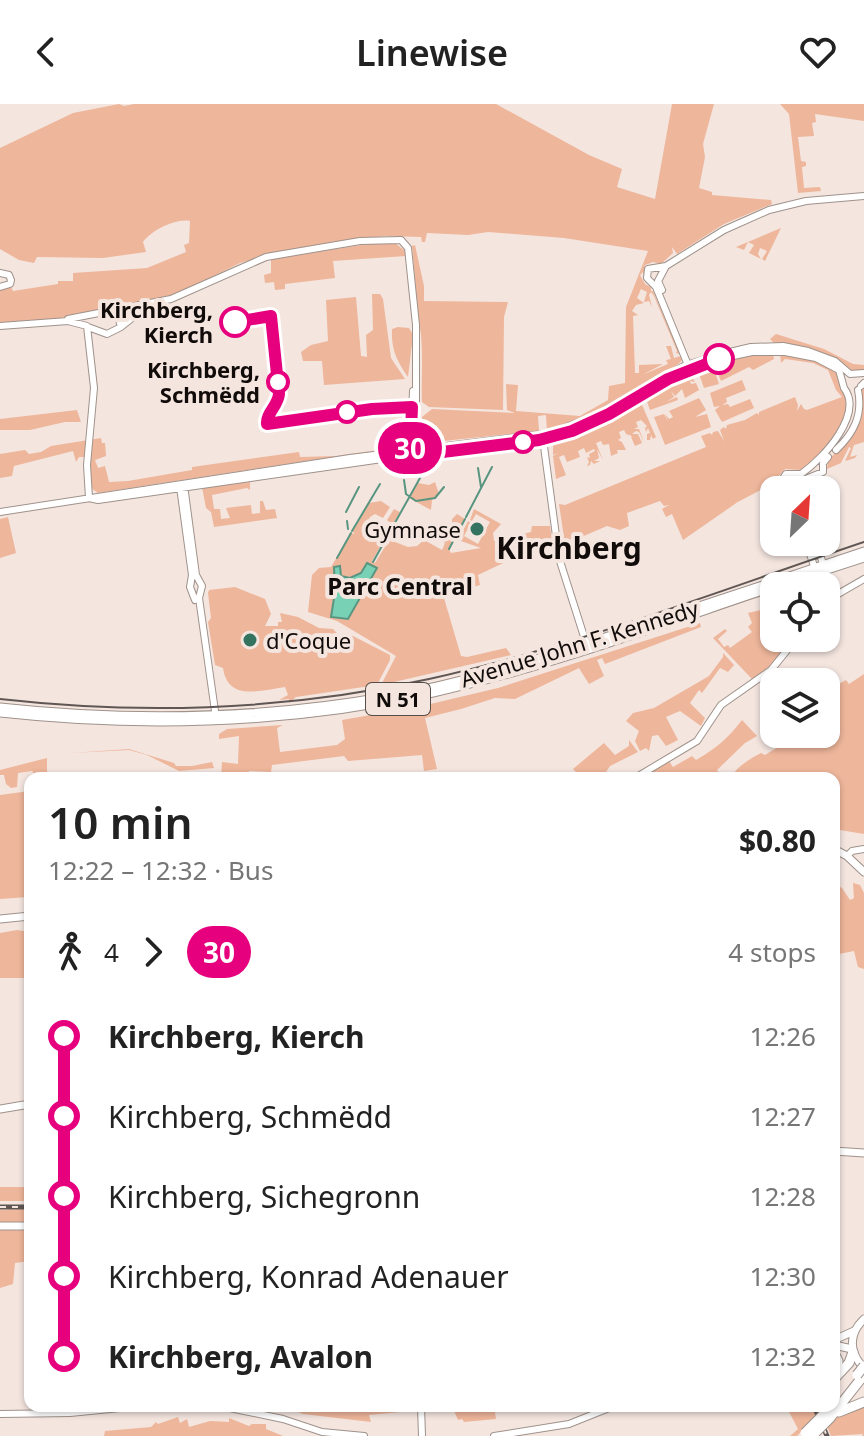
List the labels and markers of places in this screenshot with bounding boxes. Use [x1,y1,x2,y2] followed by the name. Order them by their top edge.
[100,294,213,349] place label: Kirchberg, Kierch
[220,307,250,337] marker: Kirchberg, Kierch
[704,344,734,374] unlabelled marker
[147,354,260,409] place label: Kirchberg, Schmëdd
[267,371,289,393] marker: Kirchberg, Schmëdd
[336,401,358,423] unlabelled marker
[512,431,534,453] unlabelled marker
[364,514,461,544] place label: Gymnase
[468,520,486,538] marker: Gymnase
[266,625,351,655] place label: d'Coque
[241,631,259,649] marker: d'Coque

